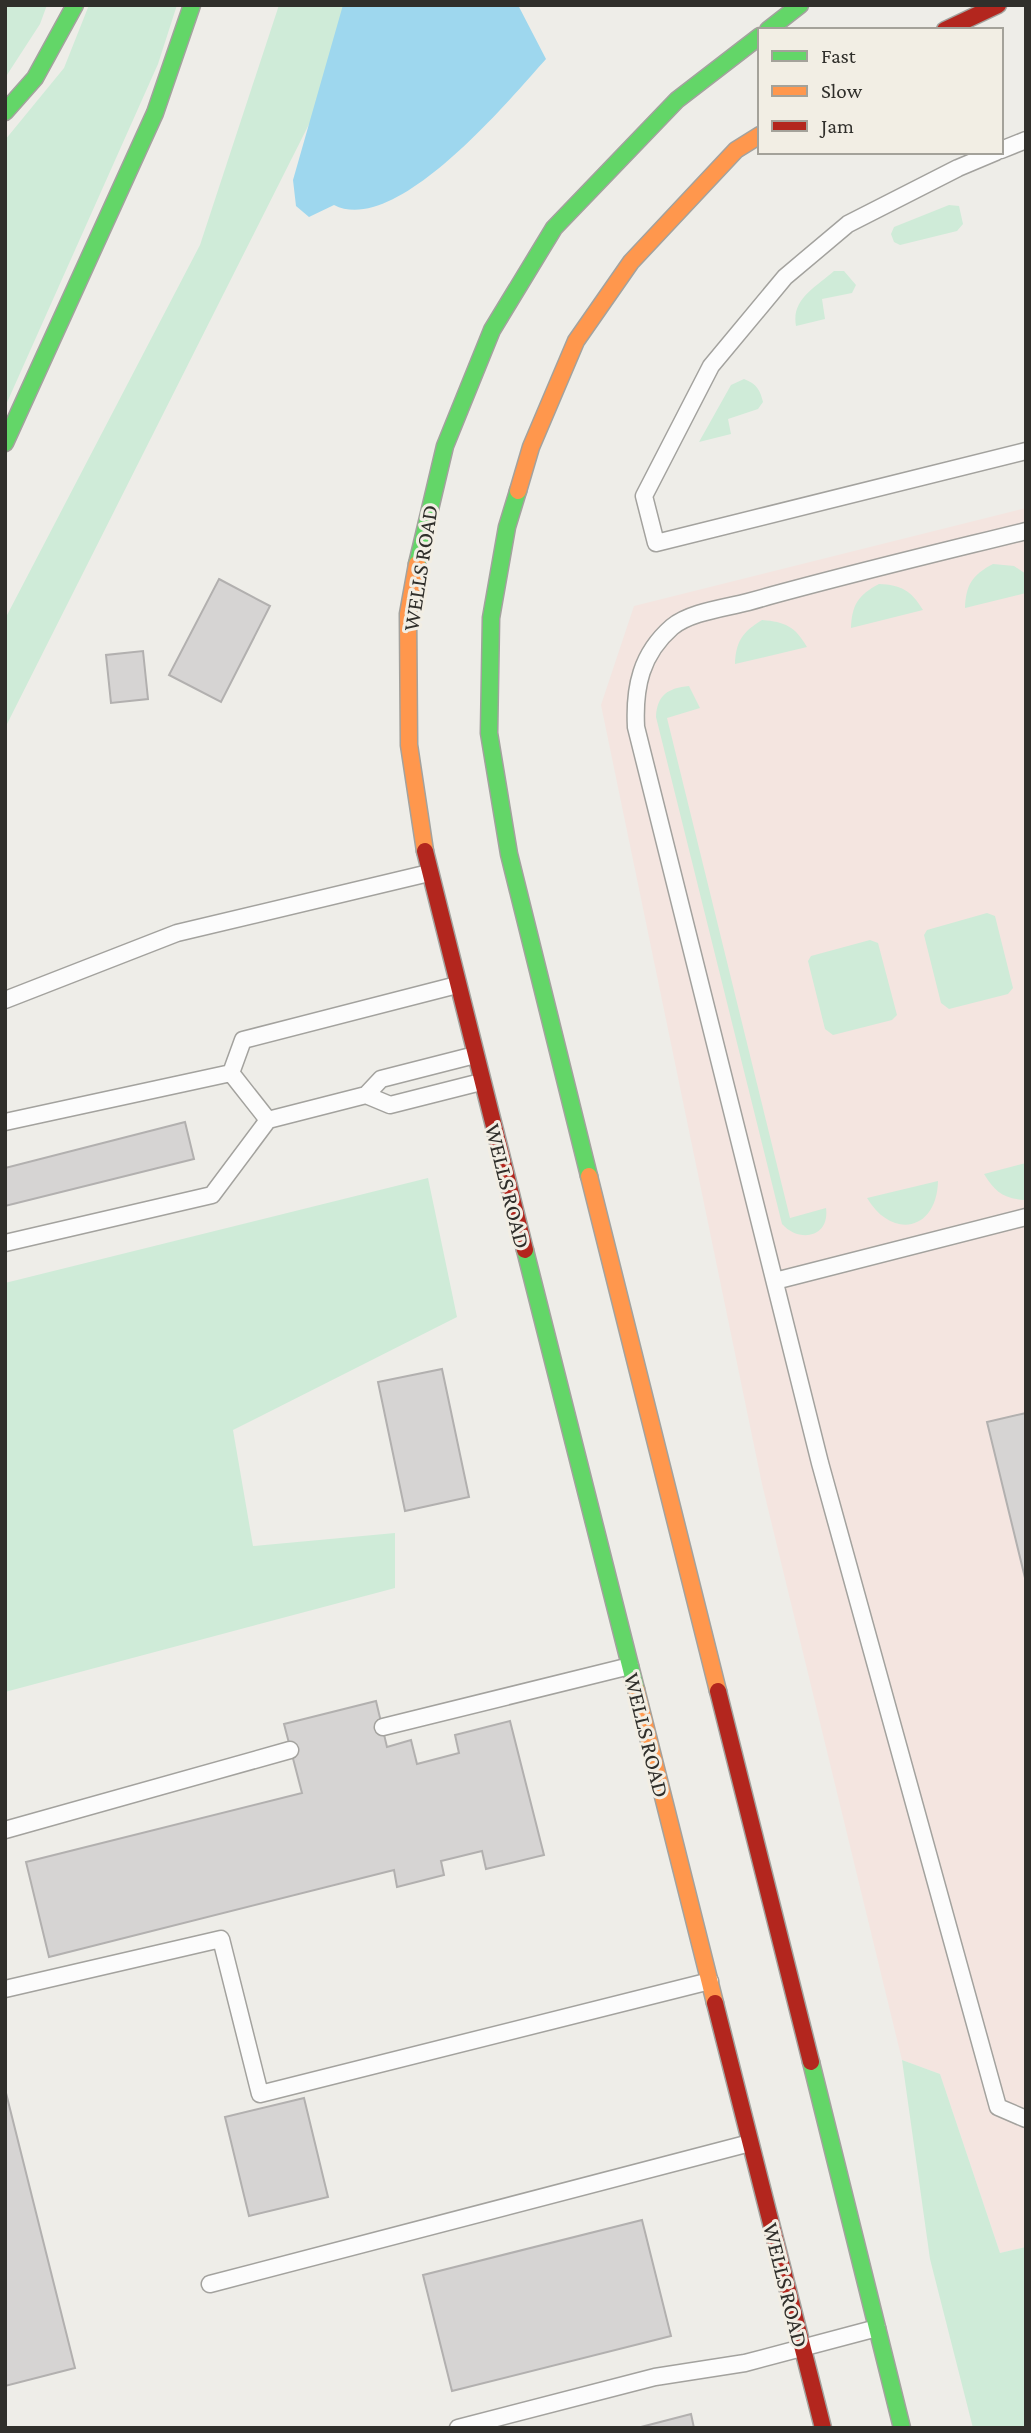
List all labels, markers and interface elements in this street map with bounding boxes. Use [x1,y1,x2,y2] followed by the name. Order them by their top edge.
[758,28,1003,154] legend
[821,44,857,68] text: Fast
[821,79,863,103] text: Slow
[819,114,854,138] text: Jam
[397,503,443,633] street label: WELLS ROAD
[480,1121,536,1251] street label: WELLS ROAD
[619,1670,675,1800] street label: WELLS ROAD
[758,2220,814,2350] street label: WELLS ROAD

